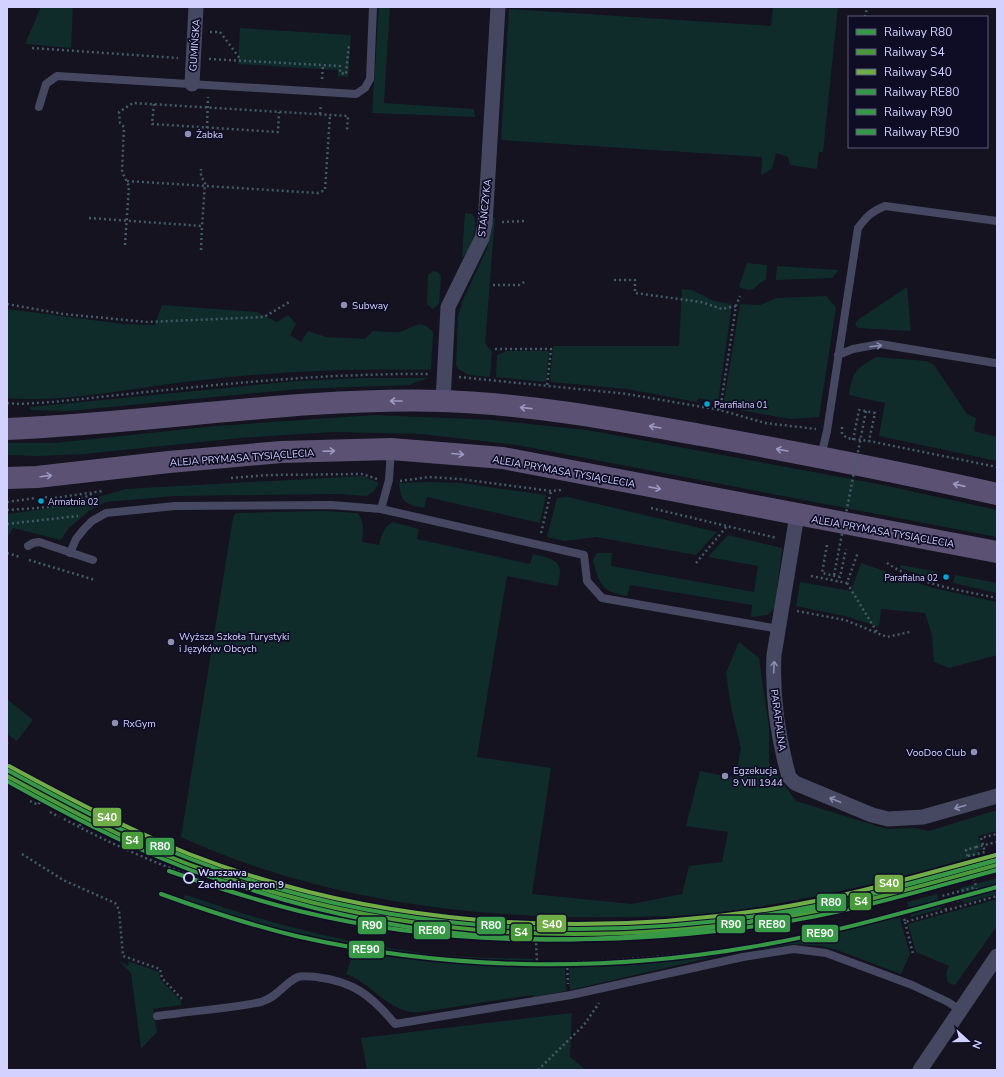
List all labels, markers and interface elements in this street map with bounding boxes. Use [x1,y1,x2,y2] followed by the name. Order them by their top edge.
[848,16,988,148] legend
[186,18,204,72] street label: GUMIŃSKA
[884,24,953,40] text: Railway R80
[884,44,945,60] text: Railway S4
[884,64,952,80] text: Railway S40
[884,84,960,100] text: Railway RE80
[884,104,953,120] text: Railway R90
[884,124,960,140] text: Railway RE90
[196,128,223,142] place label: Żabka
[183,129,193,139] marker: Żabka
[475,178,495,238] street label: STAŃCZYKA
[352,299,389,313] place label: Subway
[339,300,349,310] marker: Subway
[869,342,882,349] one-way arrow
[390,397,403,405] one-way arrow
[702,399,712,409] marker: Parafialna 01
[714,399,768,411] place label: Parafialna 01
[520,404,533,412] one-way arrow
[648,423,661,431] one-way arrow
[169,446,315,470] street label: ALEJA PRYMASA TYSIĄCLECIA
[776,446,789,454] one-way arrow
[322,447,335,455] one-way arrow
[451,451,464,458] one-way arrow
[491,453,637,492] street label: ALEJA PRYMASA TYSIĄCLECIA
[39,473,52,480] one-way arrow
[953,481,966,489] one-way arrow
[648,484,661,492] one-way arrow
[36,496,46,506] marker: Armatnia 02
[48,496,99,508] place label: Armatnia 02
[810,513,956,552] street label: ALEJA PRYMASA TYSIĄCLECIA
[884,572,938,584] place label: Parafialna 02
[941,572,951,582] marker: Parafialna 02
[179,630,289,656] place label: Wyższa Szkoła Turystyki i Języków Obcych
[166,637,176,647] marker: Wyższa Szkoła Turystyki i Języków Obcych
[770,661,777,674] one-way arrow
[767,688,789,753] street label: PARAFIALNA
[123,717,156,731] place label: RxGym
[110,718,120,728] marker: RxGym
[905,746,966,760] place label: VooDoo Club
[969,747,979,757] marker: VooDoo Club
[733,764,783,790] place label: Egzekucja 9 VIII 1944
[720,771,730,781] marker: Egzekucja 9 VIII 1944
[829,795,841,803] one-way arrow
[953,804,966,811] one-way arrow
[92,807,122,827] line badge: S40
[97,810,117,825] text: S40
[121,831,144,850] line badge: S4
[125,833,139,848] text: S4
[145,837,175,856] line badge: R80
[150,839,171,854] text: R80
[198,866,284,892] place label: Warszawa Zachodnia peron 9
[183,872,195,884] marker: Warszawa Zachodnia peron 9
[874,874,904,893] line badge: S40
[879,876,899,891] text: S40
[849,892,872,911] line badge: S4
[816,893,847,912] line badge: R80
[854,894,868,909] text: S4
[821,895,842,910] text: R80
[536,914,567,933] line badge: S40
[754,914,791,933] line badge: RE80
[716,915,746,934] line badge: R90
[357,916,387,935] line badge: R90
[476,916,506,935] line badge: R80
[542,917,562,932] text: S40
[721,917,742,932] text: R90
[758,917,786,932] text: RE80
[362,918,383,933] text: R90
[481,918,502,933] text: R80
[413,921,451,940] line badge: RE80
[418,923,446,938] text: RE80
[510,923,533,942] line badge: S4
[801,924,839,943] line badge: RE90
[514,925,528,940] text: S4
[806,926,834,941] text: RE90
[348,940,385,959] line badge: RE90
[352,942,380,957] text: RE90
[948,1021,988,1061] north arrow
[968,1038,985,1051] text: N

